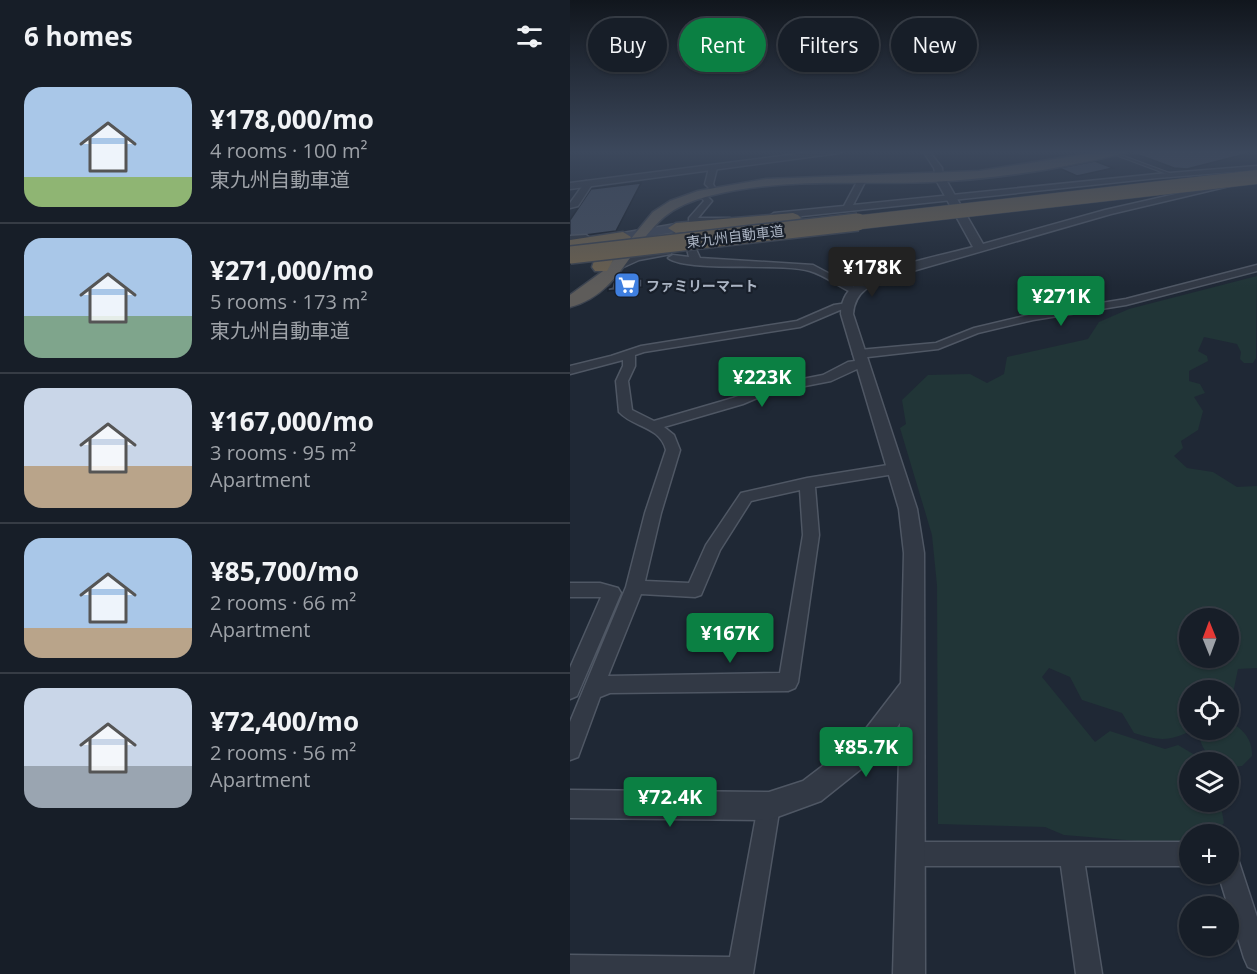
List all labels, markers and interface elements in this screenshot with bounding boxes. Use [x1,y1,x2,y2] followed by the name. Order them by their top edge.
[24,18,133,54] text: 6 homes
[588,18,667,72] chip: Buy
[679,18,766,72] chip: Rent
[778,18,879,72] chip: Filters
[891,18,977,72] chip: New
[513,20,546,53] icon: filters
[210,101,374,137] text: ¥178,000/mo
[72,111,144,183] icon: home
[210,137,368,164] text: 4 rooms · 100 m²
[210,166,350,193] text: 東九州自動車道
[685,221,785,251] street label: 東九州自動車道
[830,247,914,298] pin: ¥178K
[210,252,374,288] text: ¥271,000/mo
[842,253,902,280] text: ¥178K
[72,262,144,334] icon: home
[612,270,642,300] supermarket icon: ファミリーマート
[646,276,758,295] place label: ファミリーマート
[1019,276,1103,327] pin: ¥271K
[1031,282,1091,309] text: ¥271K
[210,288,368,315] text: 5 rooms · 173 m²
[210,317,350,344] text: 東九州自動車道
[720,357,804,408] pin: ¥223K
[732,363,792,390] text: ¥223K
[210,403,374,439] text: ¥167,000/mo
[72,412,144,484] icon: home
[210,439,356,466] text: 3 rooms · 95 m²
[210,466,310,493] text: Apartment
[210,553,359,589] text: ¥85,700/mo
[72,562,144,634] icon: home
[210,589,356,616] text: 2 rooms · 66 m²
[1179,608,1239,668] north arrow
[1179,608,1239,956] map controls
[688,613,772,664] pin: ¥167K
[210,616,310,643] text: Apartment
[700,619,760,646] text: ¥167K
[1179,680,1239,740] button: locate
[210,703,359,739] text: ¥72,400/mo
[72,712,144,784] icon: home
[817,727,915,778] pin: ¥85.7K
[834,733,898,760] text: ¥85.7K
[210,739,356,766] text: 2 rooms · 56 m²
[1179,752,1239,812] button: layers
[210,766,310,793] text: Apartment
[621,777,719,828] pin: ¥72.4K
[638,783,702,810] text: ¥72.4K
[1179,824,1239,884] button: +
[1179,896,1239,956] button: −

